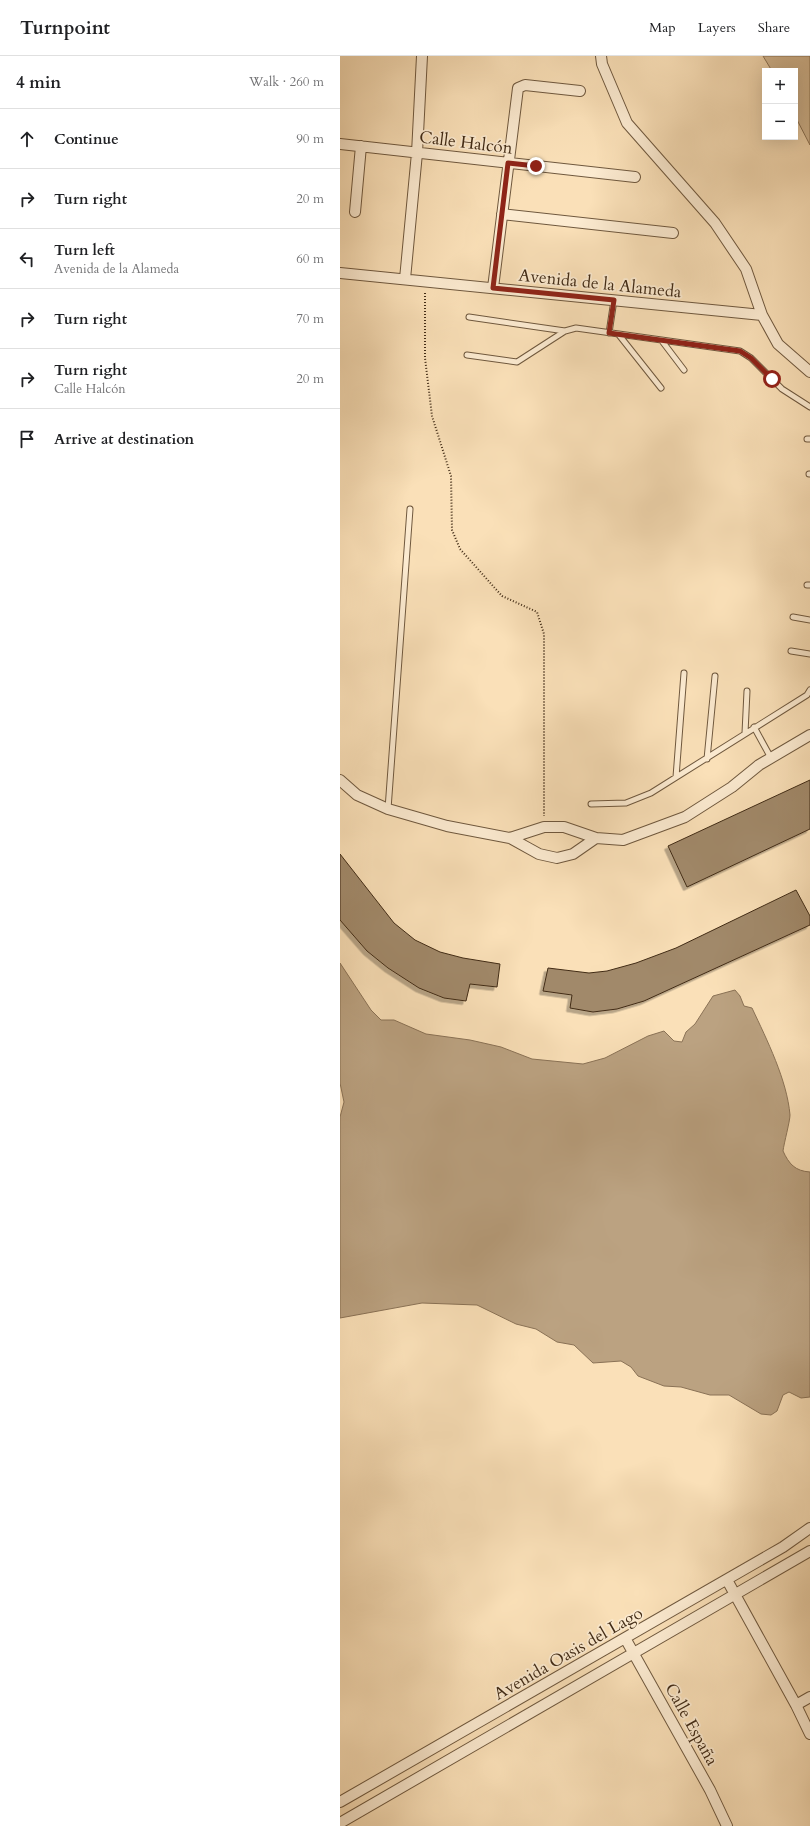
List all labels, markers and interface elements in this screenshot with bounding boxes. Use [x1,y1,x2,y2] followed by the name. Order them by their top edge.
[20,15,110,41] text: Turnpoint
[649,18,676,37] text: Map
[698,18,736,37] text: Layers
[758,18,790,37] text: Share
[762,68,798,140] map controls
[762,68,798,104] button: +
[16,71,61,94] text: 4 min
[249,73,324,91] text: Walk · 260 m
[762,104,798,140] button: −
[418,125,514,160] street label: Calle Halcón
[16,128,38,150] icon: ahead
[54,129,119,149] text: Continue
[296,130,324,148] text: 90 m
[527,157,545,175] route end
[16,188,38,210] icon: right
[54,189,127,209] text: Turn right
[296,190,324,208] text: 20 m
[54,240,115,260] text: Turn left
[16,248,38,270] icon: left
[296,250,324,268] text: 60 m
[54,260,179,278] text: Avenida de la Alameda
[517,264,683,304] street label: Avenida de la Alameda
[16,308,38,330] icon: right
[54,309,127,329] text: Turn right
[296,310,324,328] text: 70 m
[54,360,127,380] text: Turn right
[16,368,38,390] icon: right
[296,370,324,388] text: 20 m
[763,370,781,388] route start
[54,380,126,398] text: Calle Halcón
[16,428,38,450] icon: arrive
[54,429,194,449] text: Arrive at destination
[489,1601,647,1706] street label: Avenida Oasis del Lago
[659,1679,724,1770] street label: Calle España

